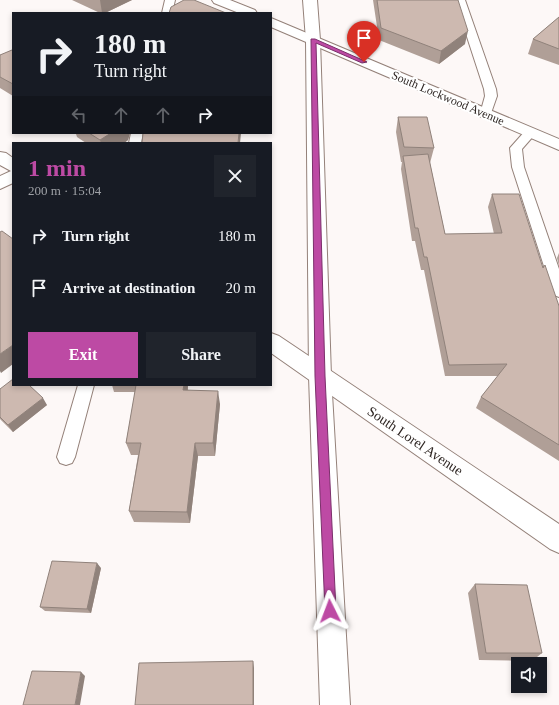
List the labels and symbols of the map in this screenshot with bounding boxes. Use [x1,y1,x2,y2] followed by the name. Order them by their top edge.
[347,21,381,62] pin
[390,68,506,128] street label: South Lockwood Avenue
[364,404,466,478] street label: South Lorel Avenue
[309,590,351,632] position arrow

